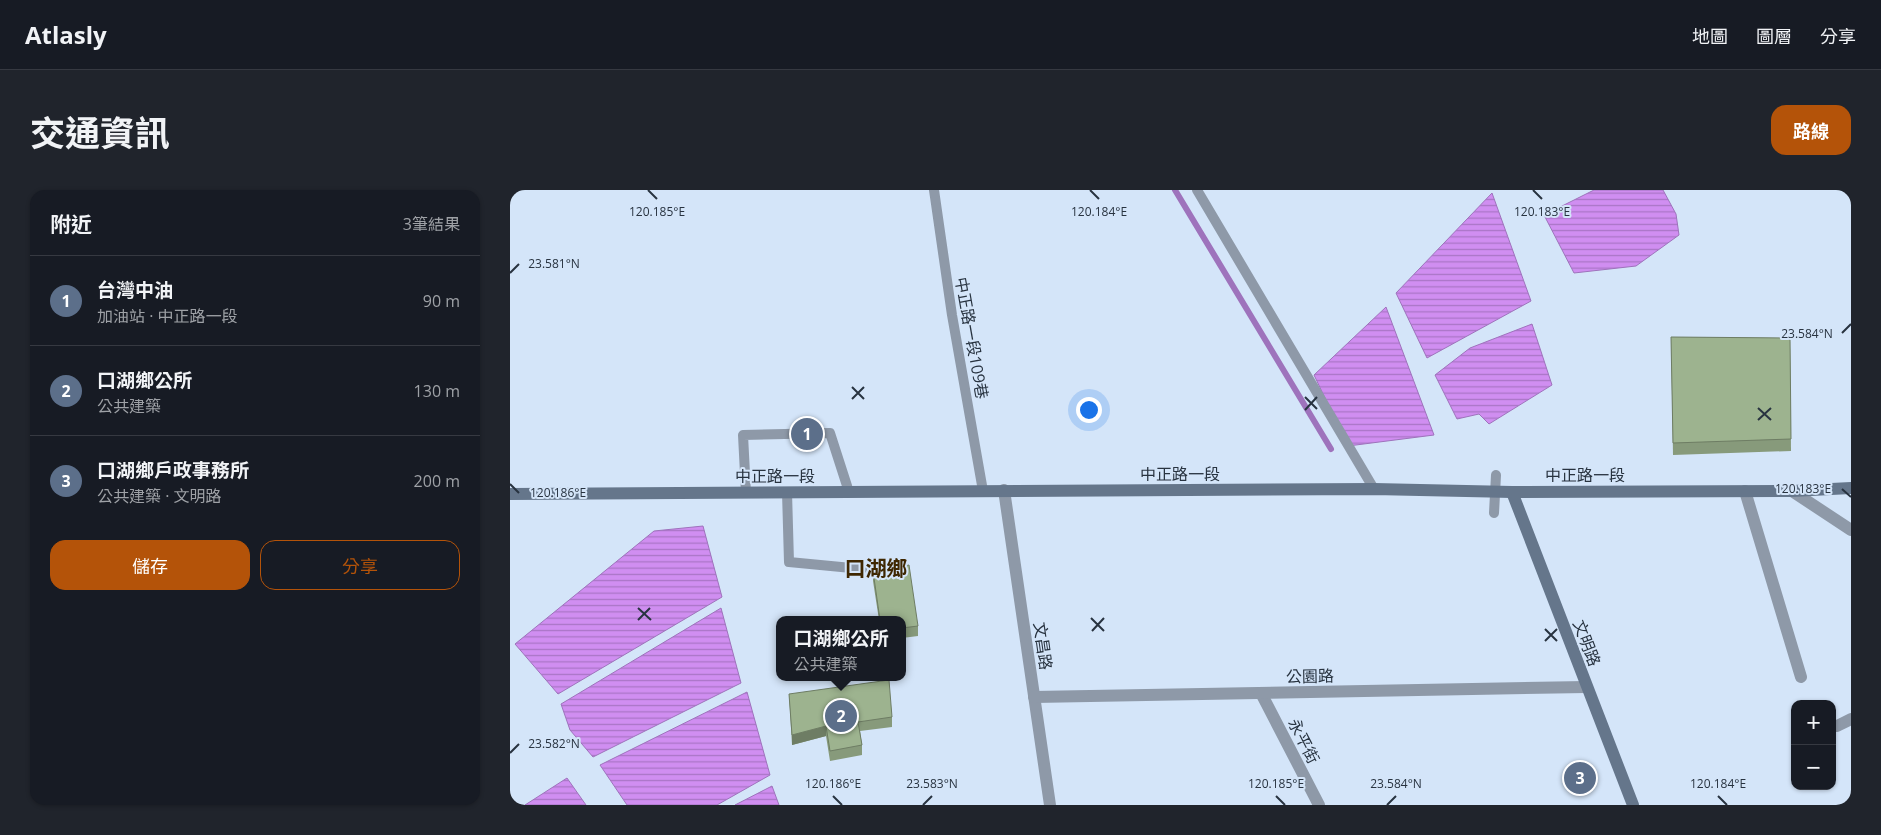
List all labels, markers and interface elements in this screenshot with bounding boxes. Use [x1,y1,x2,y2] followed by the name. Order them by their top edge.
[25,18,107,51] text: Atlasly
[1692,24,1728,48] text: 地圖
[1756,24,1792,48] text: 圖層
[1820,24,1856,48] text: 分享
[1771,105,1851,155] button: 路線
[30,109,170,156] text: 交通資訊
[629,203,685,220] text: 120.185°E
[1071,203,1127,220] text: 120.184°E
[1514,203,1570,220] text: 120.183°E
[50,210,92,238] text: 附近
[403,213,460,235] text: 3筆結果
[528,255,580,272] text: 23.581°N
[950,275,994,401] street label: 中正路一段109巷
[97,277,173,303] text: 台灣中油
[61,290,71,312] text: 1
[423,290,460,312] text: 90 m
[97,305,238,327] text: 加油站 · 中正路一段
[1781,325,1833,342] text: 23.584°N
[97,367,192,393] text: 口湖鄉公所
[61,380,71,402] text: 2
[414,380,460,402] text: 130 m
[97,395,161,417] text: 公共建築
[1076,397,1102,423] your location
[791,415,823,453] pin: 1
[97,457,249,483] text: 口湖鄉戶政事務所
[1140,463,1220,485] street label: 中正路一段
[1545,464,1625,486] street label: 中正路一段
[735,465,815,487] street label: 中正路一段
[61,470,71,492] text: 3
[414,470,460,492] text: 200 m
[1775,480,1831,497] text: 120.183°E
[530,484,586,501] text: 120.186°E
[97,485,222,507] text: 公共建築 · 文明路
[50,540,250,590] button: 儲存
[260,540,460,590] button: 分享
[845,554,908,582] district label: 口湖鄉
[776,616,906,681] popup
[1568,617,1606,669] street label: 文明路
[1029,621,1057,671] street label: 文昌路
[793,625,889,651] text: 口湖鄉公所
[793,653,858,675] text: 公共建築
[1286,665,1334,687] street label: 公園路
[825,697,857,735] pin: 2
[1791,700,1836,790] map controls
[1791,700,1836,745] button: +
[1283,715,1325,767] street label: 永平街
[528,735,580,752] text: 23.582°N
[1791,745,1836,790] button: −
[1564,759,1596,797] pin: 3
[805,775,861,792] text: 120.186°E
[906,775,958,792] text: 23.583°N
[1248,775,1304,792] text: 120.185°E
[1370,775,1422,792] text: 23.584°N
[1690,775,1746,792] text: 120.184°E

